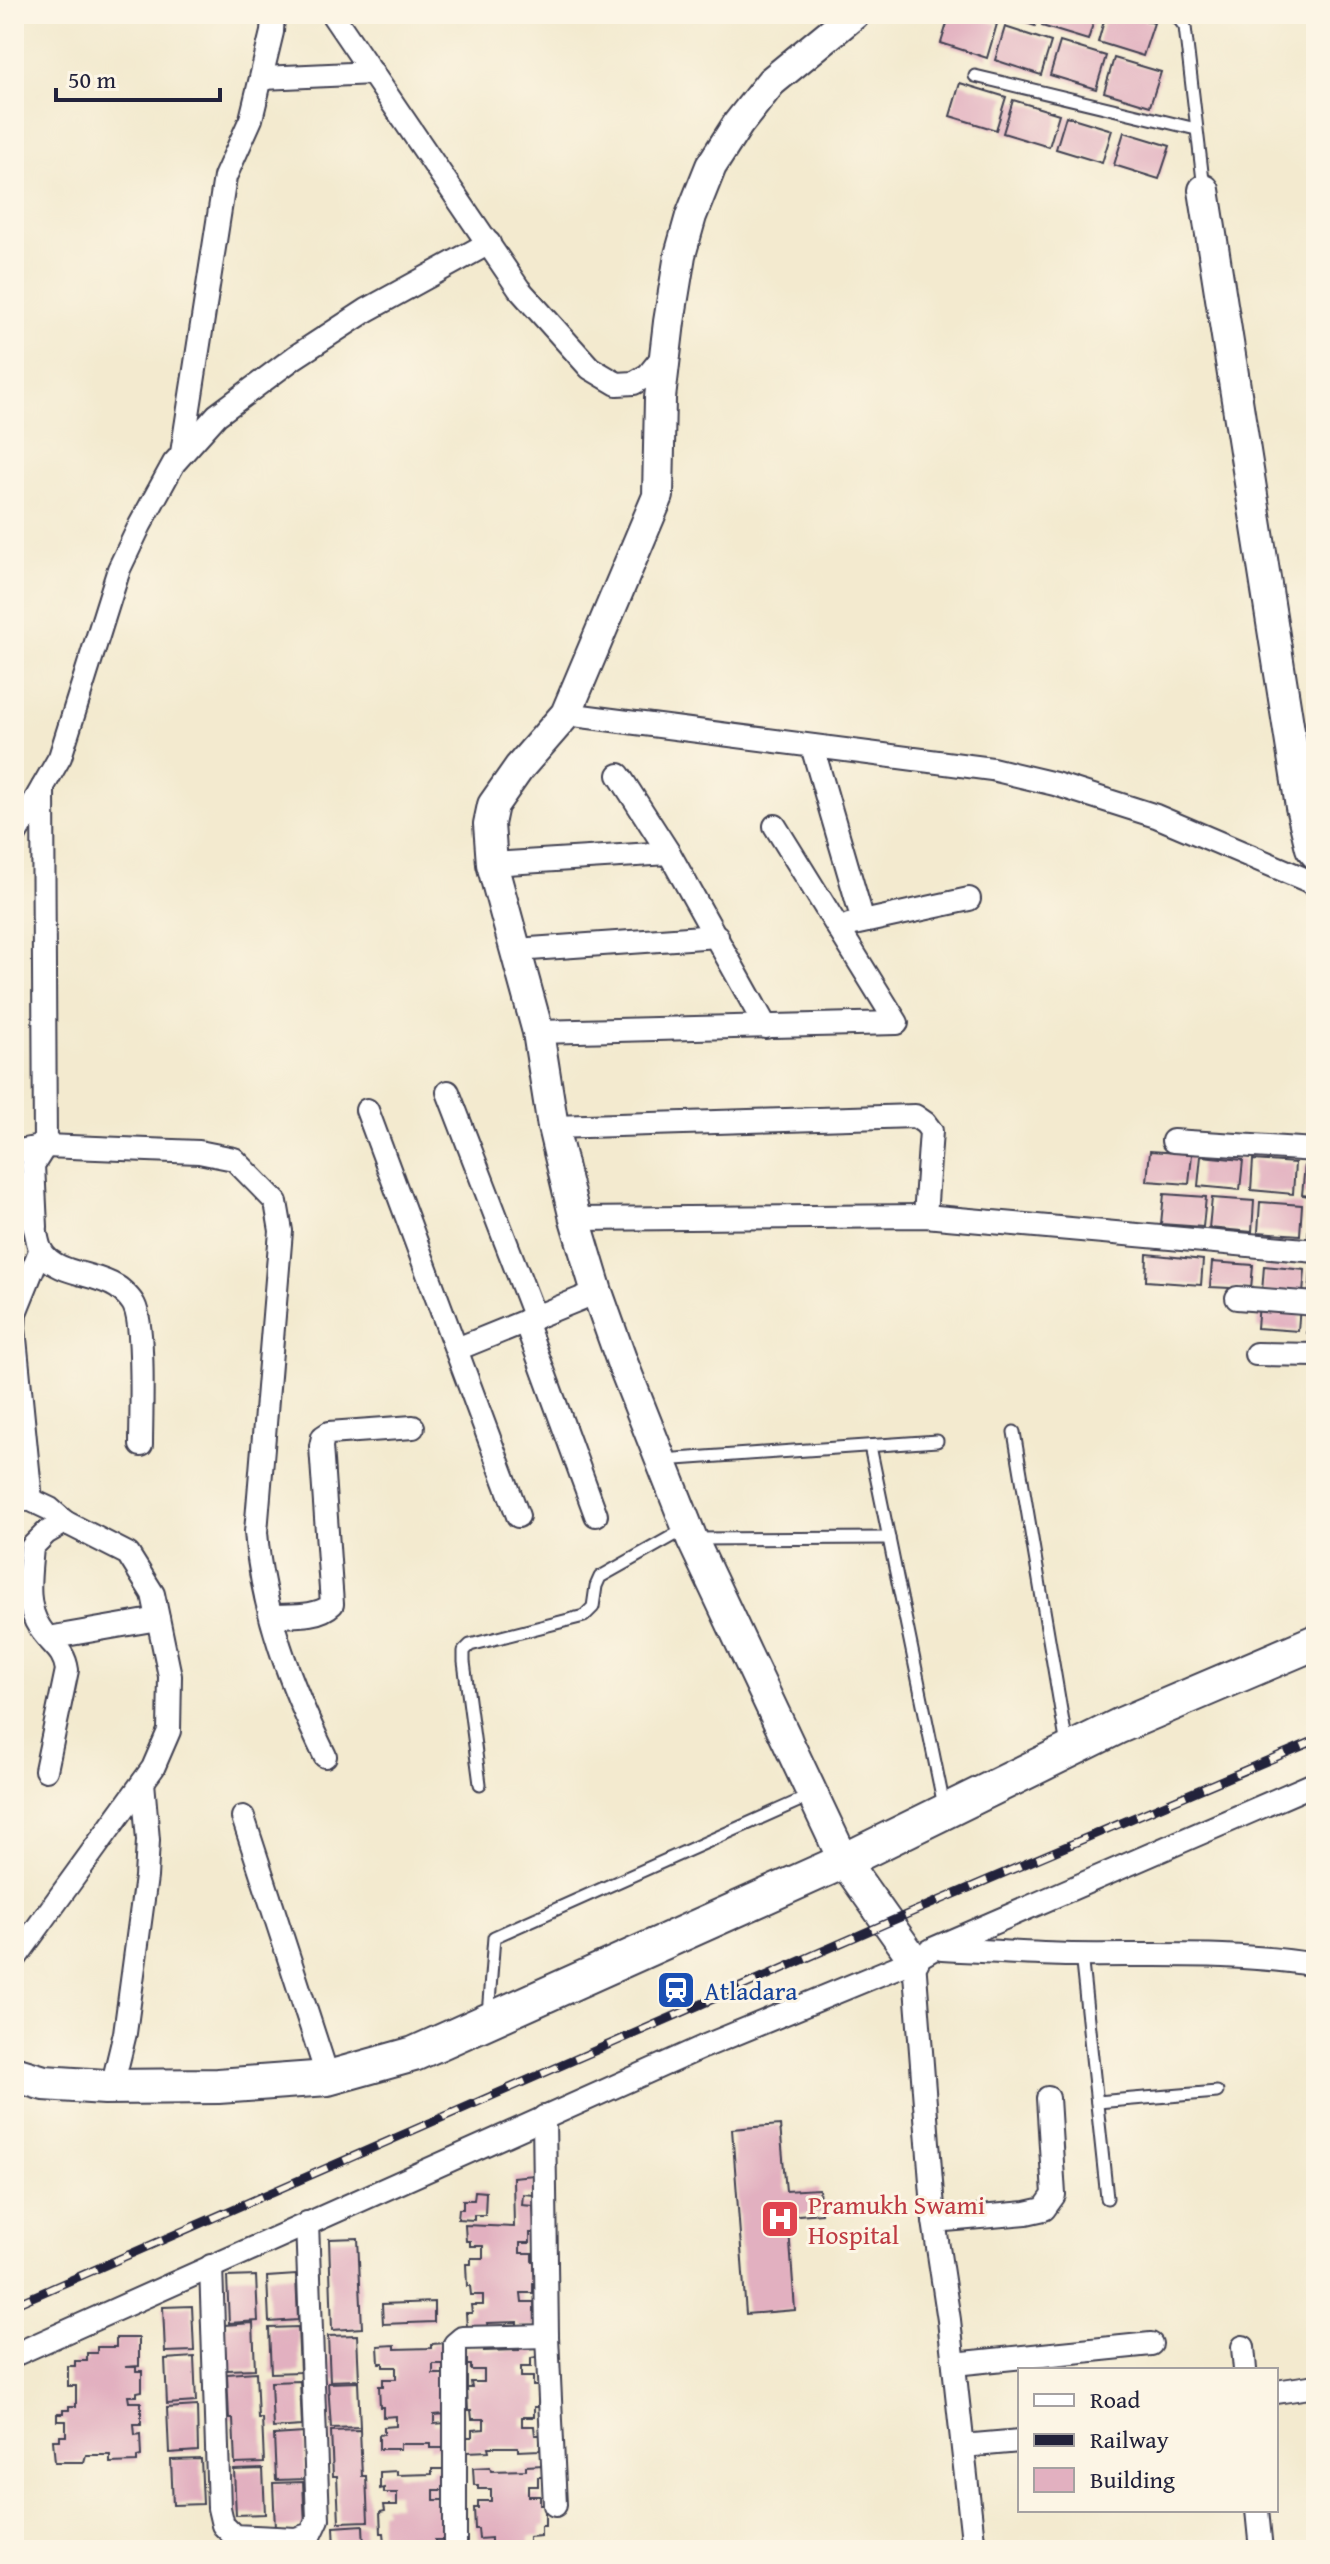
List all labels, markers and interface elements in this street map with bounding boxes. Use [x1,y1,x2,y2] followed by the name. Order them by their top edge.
[56,52,220,102] scale bar
[68,62,116,97] text: 50 m
[655,1969,697,2011] station icon: Atladara
[704,1971,798,2010] place label: Atladara
[808,2185,985,2254] place label: Pramukh Swami Hospital
[759,2198,801,2240] hospital icon: Pramukh Swami Hospital
[1018,2368,1278,2512] legend
[1090,2382,1140,2417] text: Road
[1090,2422,1169,2457] text: Railway
[1090,2462,1175,2497] text: Building

